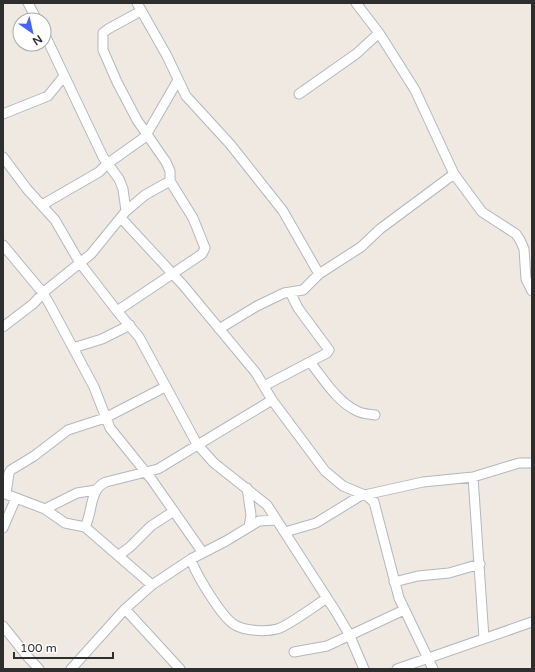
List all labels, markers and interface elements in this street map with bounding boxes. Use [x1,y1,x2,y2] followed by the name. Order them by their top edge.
[12,12,52,52] north arrow
[30,32,45,48] text: N
[14,634,113,660] scale bar
[20,641,57,655] text: 100 m

